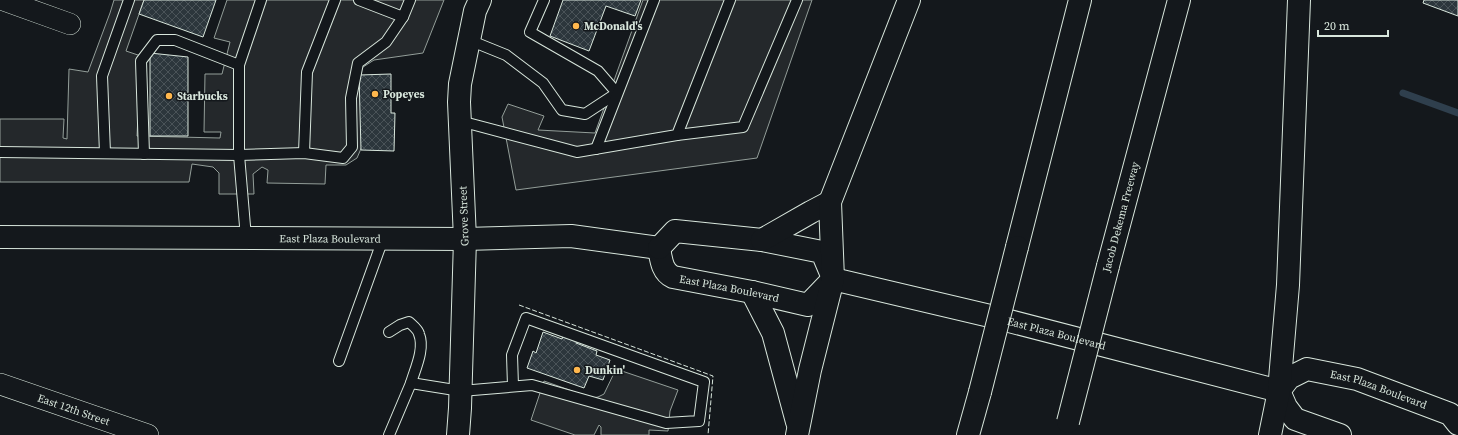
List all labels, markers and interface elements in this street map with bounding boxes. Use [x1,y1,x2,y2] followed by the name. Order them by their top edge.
[1318,12,1388,38] scale bar
[1324,18,1350,34] text: 20 m
[584,19,642,34] place label: McDonald's
[571,21,581,31] marker: McDonald's
[383,87,424,102] place label: Popeyes
[177,89,228,104] place label: Starbucks
[370,89,380,99] marker: Popeyes
[164,91,174,101] marker: Starbucks
[1099,160,1143,275] street label: Jacob Dekema Freeway
[455,185,473,246] street label: Grove Street
[279,231,382,246] street label: East Plaza Boulevard
[678,271,781,306] street label: East Plaza Boulevard
[1006,313,1108,353] street label: East Plaza Boulevard
[585,363,625,378] place label: Dunkin'
[572,365,582,375] marker: Dunkin'
[1329,366,1430,412] street label: East Plaza Boulevard
[36,390,112,429] street label: East 12th Street

